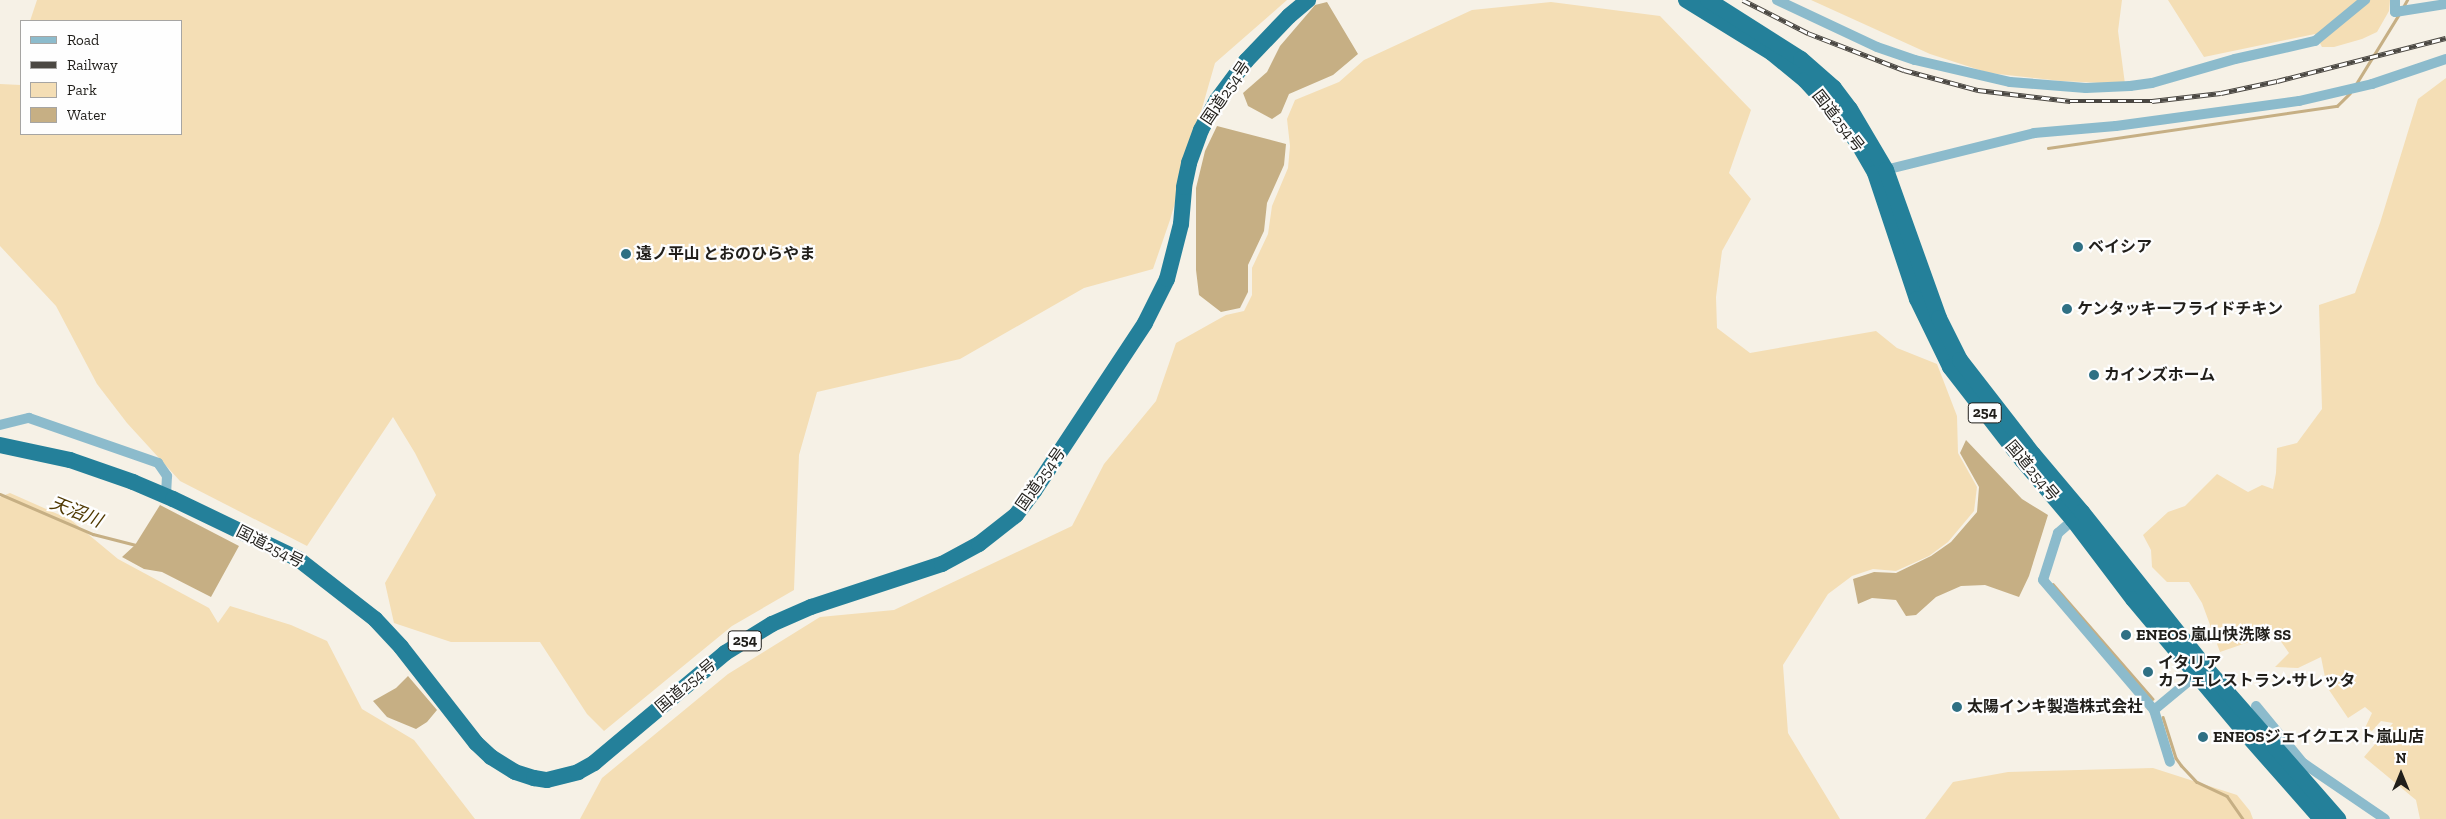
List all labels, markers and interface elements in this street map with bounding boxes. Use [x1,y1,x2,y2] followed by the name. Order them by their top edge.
[20,20,182,135] legend
[67,31,99,49] text: Road
[67,56,118,74] text: Railway
[1198,57,1254,129] street label: 国道254号
[67,81,97,99] text: Park
[1808,86,1868,156] street label: 国道254号
[67,106,107,124] text: Water
[2088,237,2152,257] place label: ベイシア
[2072,241,2084,253] marker: ベイシア
[636,244,815,264] place label: 遠ノ平山 とおのひらやま
[620,248,632,260] marker: 遠ノ平山 とおのひらやま
[2077,299,2285,319] place label: ケンタッキーフライドチキン
[2061,303,2073,315] marker: ケンタッキーフライドチキン
[2104,365,2216,385] place label: カインズホーム
[2088,369,2100,381] marker: カインズホーム
[1968,400,2002,426] road number: 254
[2001,437,2063,505] street label: 国道254号
[1012,444,1070,514] street label: 国道254号
[47,492,105,532] water label: 天沼川
[233,522,307,572] street label: 国道254号
[2136,625,2291,645] place label: ENEOS 嵐山快洗隊 SS
[728,628,762,654] road number: 254
[2120,629,2132,641] marker: ENEOS 嵐山快洗隊 SS
[2158,653,2356,691] place label: イタリア カフェレストラン•サレッタ
[652,655,720,717] street label: 国道254号
[2142,666,2154,678] marker: イタリア カフェレストラン•サレッタ
[1967,697,2143,717] place label: 太陽インキ製造株式会社
[1951,701,1963,713] marker: 太陽インキ製造株式会社
[2213,727,2424,747] place label: ENEOSジェイクエスト嵐山店
[2197,731,2209,743] marker: ENEOSジェイクエスト嵐山店
[2376,749,2426,799] north arrow
[2396,750,2406,767] text: N

